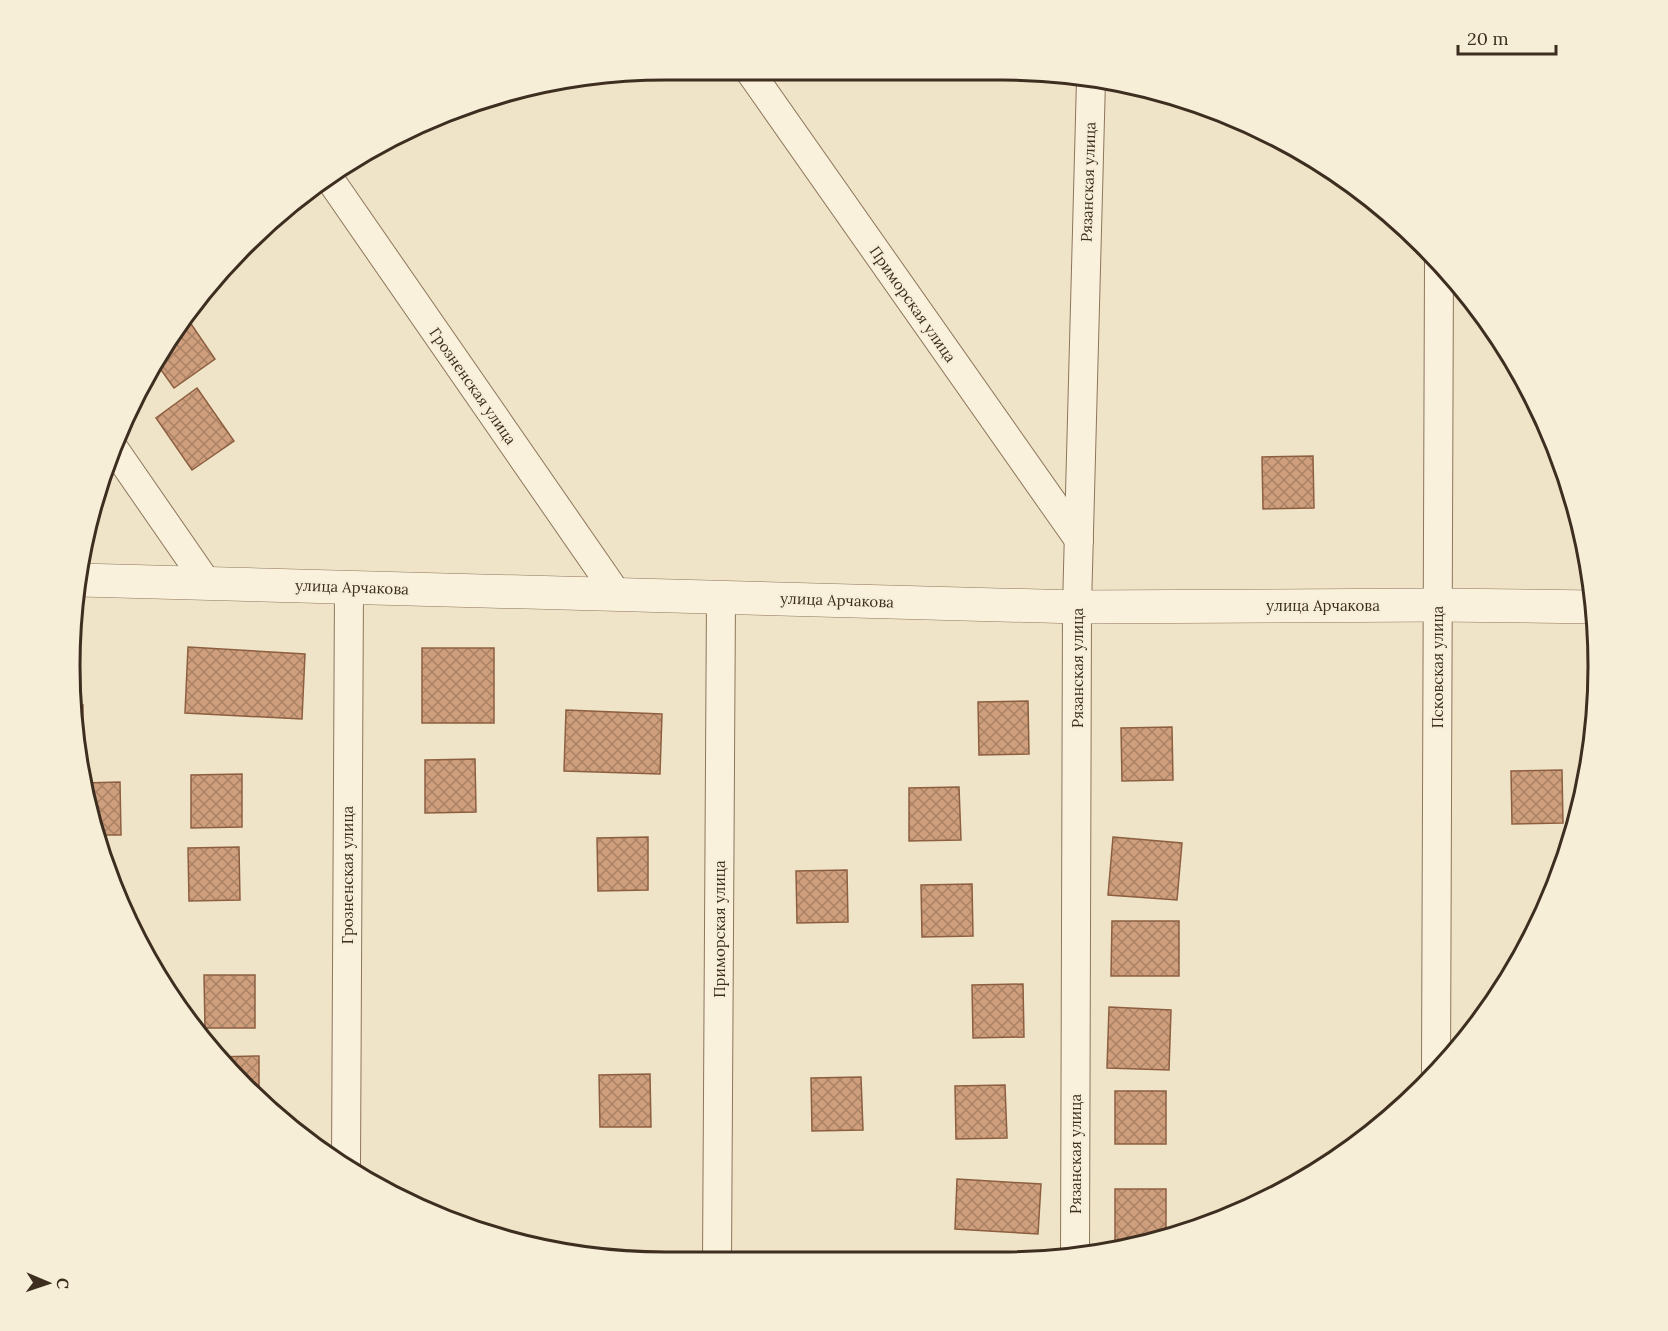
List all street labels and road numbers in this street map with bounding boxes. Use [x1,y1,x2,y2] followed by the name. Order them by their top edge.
[1076,121,1100,242] street label: Рязанская улица
[866,242,960,366] street label: Приморская улица
[425,324,521,448] street label: Грозненская улица
[295,576,409,598] street label: улица Арчакова
[780,589,894,611] street label: улица Арчакова
[1266,596,1380,615] street label: улица Арчакова
[1428,605,1447,728] street label: Псковская улица
[1068,608,1087,728] street label: Рязанская улица
[338,805,357,944] street label: Грозненская улица
[710,860,729,998] street label: Приморская улица
[1066,1094,1085,1214] street label: Рязанская улица

